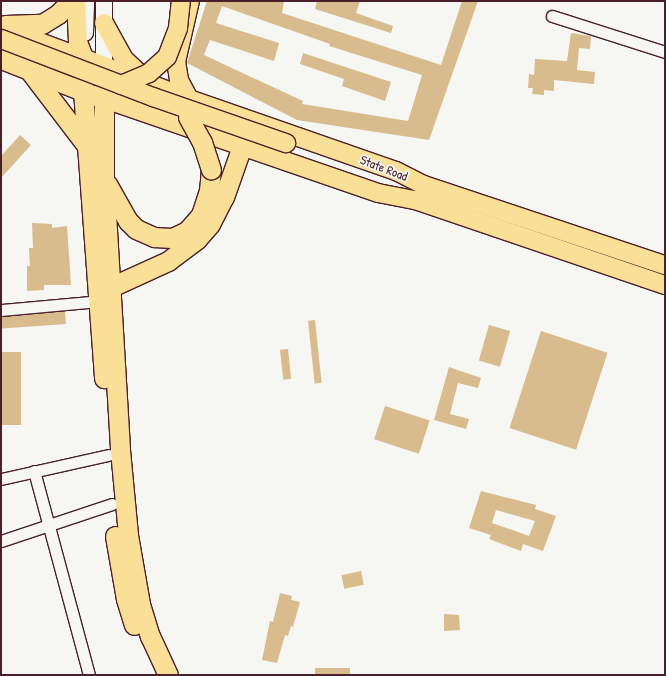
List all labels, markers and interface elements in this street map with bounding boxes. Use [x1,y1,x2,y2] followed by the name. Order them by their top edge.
[358,152,410,184] street label: State Road

